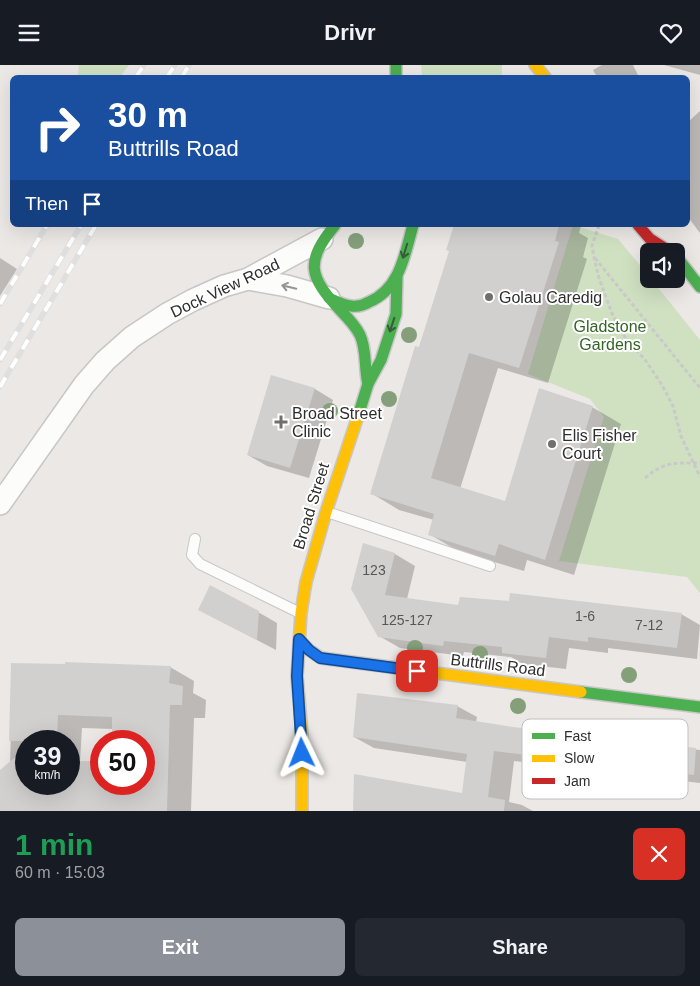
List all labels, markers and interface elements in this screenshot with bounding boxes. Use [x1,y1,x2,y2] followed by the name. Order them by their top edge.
[15,19,43,47] icon: menu
[657,19,685,47] icon: heart
[324,20,376,45] text: Drivr
[25,95,90,160] icon: right
[108,95,188,134] text: 30 m
[108,136,239,161] text: Buttrills Road
[78,190,106,218] icon: arrive
[25,193,68,214] text: Then
[400,242,410,258] one-way arrow
[640,243,685,288] map controls
[640,243,685,288] button: sound
[168,255,282,321] street label: Dock View Road
[282,282,298,291] one-way arrow
[499,289,602,306] place label: Golau Caredig
[483,291,495,303] marker: Golau Caredig
[387,317,397,333] one-way arrow
[574,318,647,353] park label: Gladstone Gardens
[292,405,382,440] place label: Broad Street Clinic
[274,415,288,429] marker: Broad Street Clinic
[562,427,637,462] place label: Elis Fisher Court
[546,438,558,450] marker: Elis Fisher Court
[290,460,332,551] street label: Broad Street
[362,562,386,578] house number: 123
[575,608,595,624] house number: 1-6
[381,612,433,628] house number: 125-127
[635,617,663,633] house number: 7-12
[396,650,438,692] pin
[450,651,546,679] street label: Buttrills Road
[403,657,431,685] icon: arrive
[522,719,688,799] legend
[275,726,327,778] position arrow
[564,728,591,744] text: Fast
[90,730,155,795] speed limit sign: 50
[34,742,61,770] text: 39
[564,750,595,766] text: Slow
[34,768,61,782] text: km/h
[564,773,590,789] text: Jam
[15,828,93,861] text: 1 min
[633,828,685,880] button: close
[15,864,105,881] text: 60 m · 15:03
[15,918,345,976] button: Exit
[355,918,685,976] button: Share

